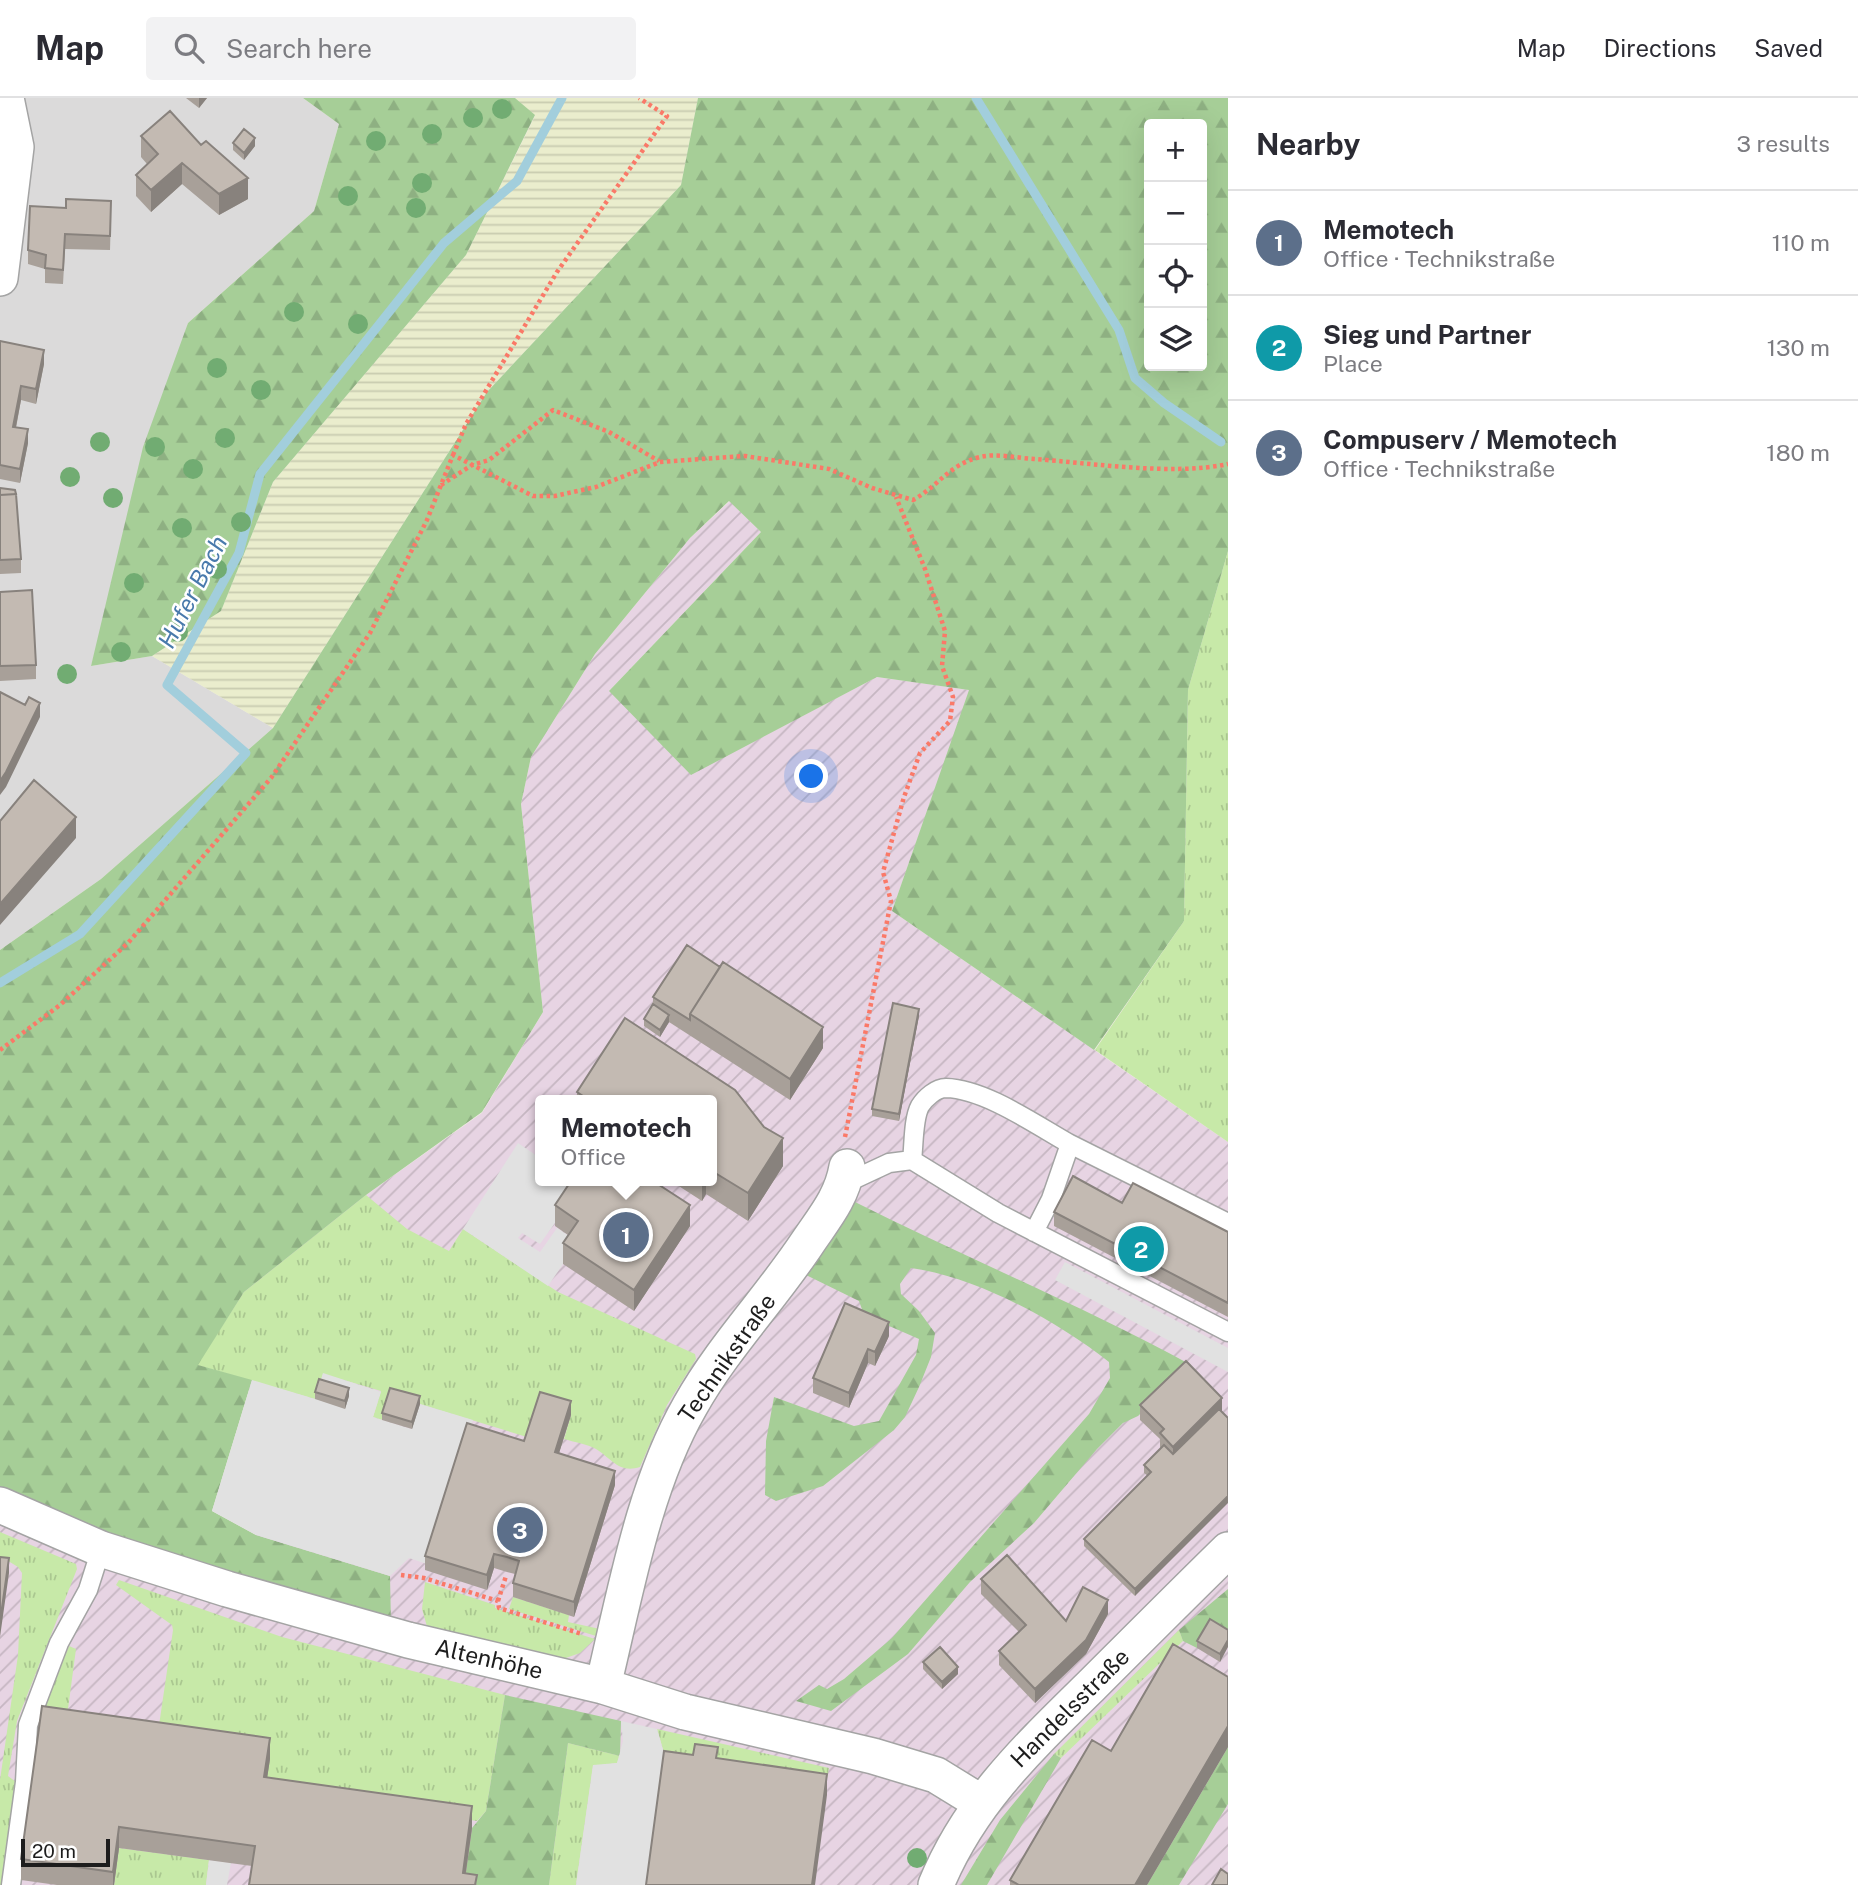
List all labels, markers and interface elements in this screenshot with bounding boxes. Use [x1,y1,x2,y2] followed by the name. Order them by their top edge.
[146,17,636,80] search box
[35,29,104,67] text: Map
[170,29,208,67] icon: search
[226,33,372,64] text: Search here
[1517,34,1566,62] text: Map
[1604,34,1716,62] text: Directions
[1754,34,1823,62] text: Saved
[1144,119,1207,371] map controls
[1144,119,1207,182] button: +
[1256,126,1360,162] text: Nearby
[1736,130,1830,157] text: 3 results
[1144,182,1207,245] button: −
[1323,214,1454,245] text: Memotech
[1274,229,1284,256] text: 1
[1772,229,1830,256] text: 110 m
[1144,245,1207,308] button: locate
[1323,245,1555,272] text: Office · Technikstraße
[1144,308,1207,371] button: layers
[1323,319,1531,350] text: Sieg und Partner
[1272,334,1286,361] text: 2
[1767,334,1830,361] text: 130 m
[1323,350,1383,377] text: Place
[1323,424,1617,455] text: Compuserv / Memotech
[1271,439,1287,466] text: 3
[1766,439,1830,466] text: 180 m
[1323,455,1555,482] text: Office · Technikstraße
[152,531,232,652] water label: Hufer Bach
[794,759,828,793] your location
[535,1095,717,1186] popup
[560,1112,692,1143] text: Memotech
[560,1143,626,1170] text: Office
[603,1209,649,1261] pin: 1
[1118,1223,1164,1275] pin: 2
[672,1288,781,1427] street label: Technikstraße
[497,1504,543,1556] pin: 3
[433,1633,546,1684] street label: Altenhöhe
[1005,1643,1135,1773] street label: Handelsstraße
[21,1836,110,1868] scale bar
[32,1840,76,1862] text: 20 m

